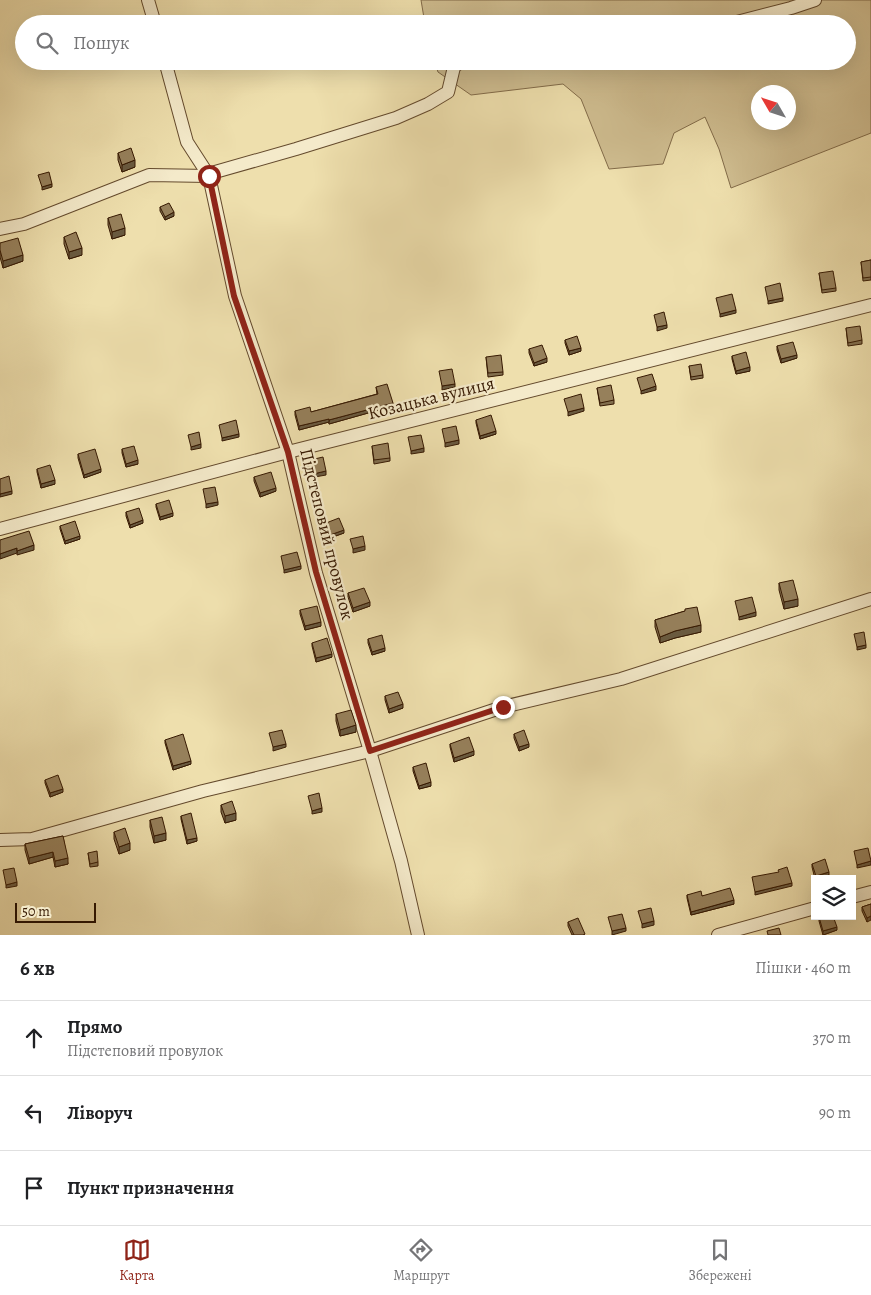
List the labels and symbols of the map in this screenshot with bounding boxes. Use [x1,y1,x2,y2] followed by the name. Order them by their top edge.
[751,85,796,130] north arrow
[198,165,221,188] route start
[365,371,497,425] street label: Козацька вулиця
[294,446,360,622] street label: Підстеповий провулок
[492,696,515,719] route end
[15,900,96,923] scale bar

